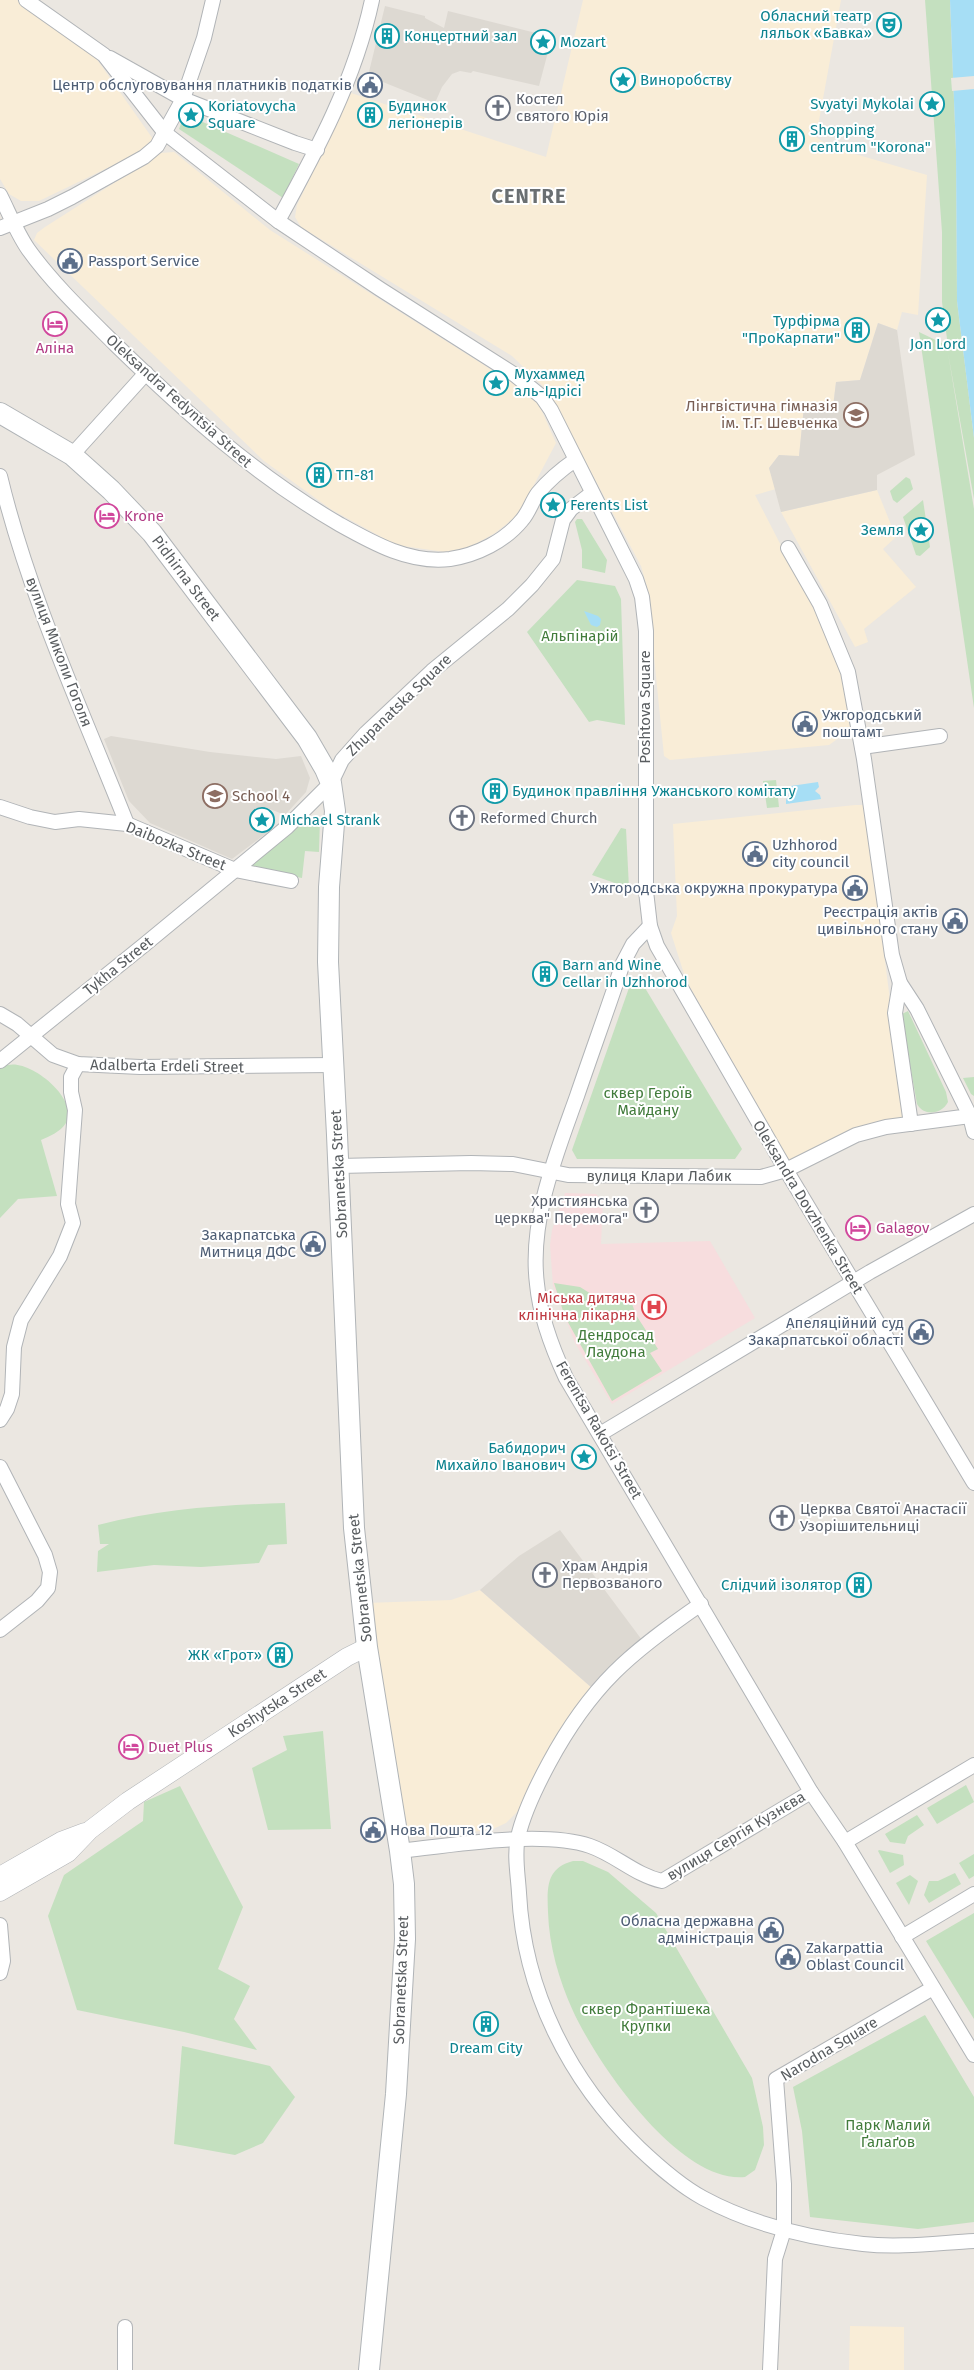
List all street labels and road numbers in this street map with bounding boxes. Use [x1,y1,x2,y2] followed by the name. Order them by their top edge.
[102,331,256,472] street label: Oleksandra Fedyntsia Street
[148,532,224,625] street label: Pidhirna Street
[22,574,96,730] street label: вулиця Миколи Гоголя
[343,650,455,760] street label: Zhupanatska Square
[636,650,654,764] street label: Poshtova Square
[123,818,229,874] street label: Daibozka Street
[80,932,157,999] street label: Tykha Street
[90,1056,245,1076] street label: Adalberta Erdeli Street
[327,1109,351,1239] street label: Sobranetska Street
[749,1117,867,1297] street label: Oleksandra Dovzhenka Street
[586,1167,732,1185] street label: вулиця Клари Лабик
[552,1358,646,1503] street label: Ferentsa Rakotsi Street
[344,1512,376,1643] street label: Sobranetska Street
[225,1664,330,1741] street label: Koshytska Street
[664,1788,808,1884] street label: вулиця Сергія Кузнєва
[390,1915,412,2045] street label: Sobranetska Street
[777,2013,881,2085] street label: Narodna Square

